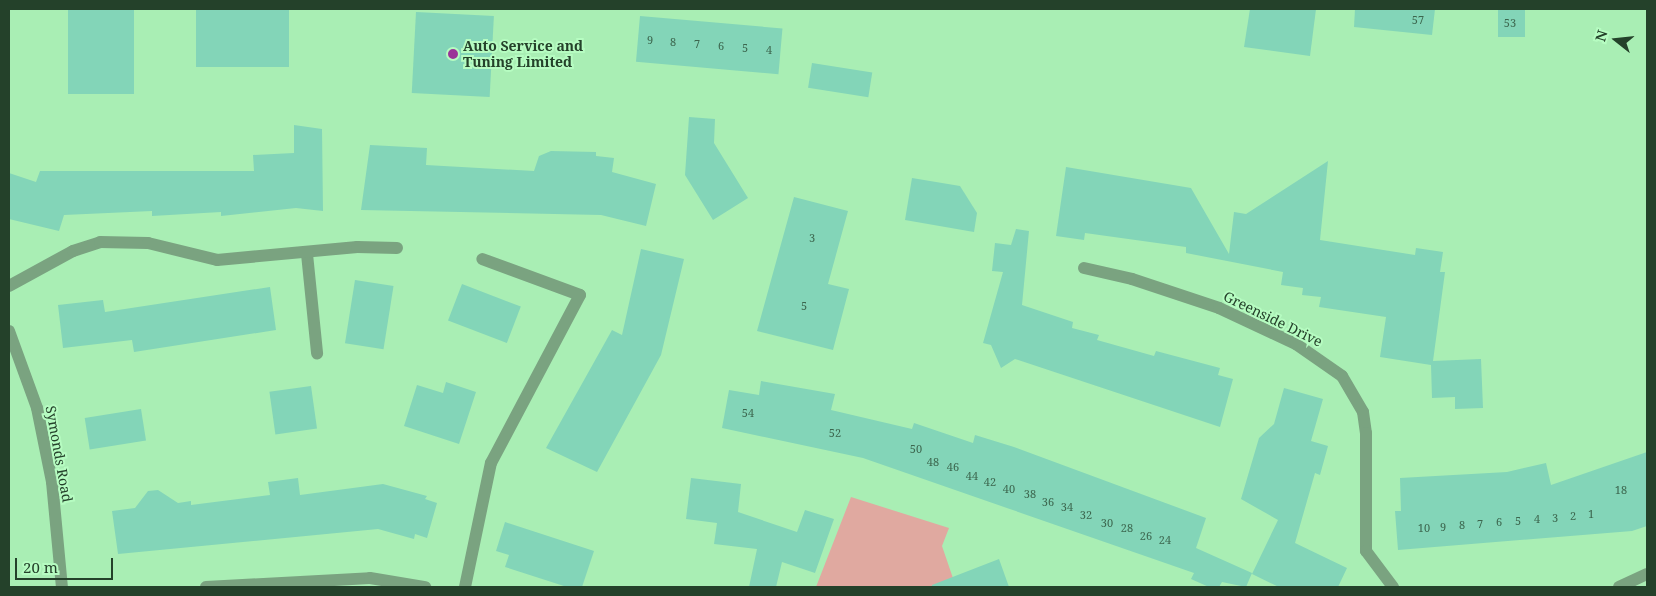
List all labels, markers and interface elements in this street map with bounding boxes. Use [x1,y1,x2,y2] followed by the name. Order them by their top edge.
[1412,13,1424,27] house number: 57
[1591,15,1641,65] north arrow
[1504,16,1516,30] house number: 53
[1590,28,1612,44] text: N
[647,33,653,47] house number: 9
[670,35,676,49] house number: 8
[694,37,700,51] house number: 7
[463,38,583,70] place label: Auto Service and Tuning Limited
[718,39,724,53] house number: 6
[742,41,748,55] house number: 5
[766,43,772,57] house number: 4
[447,48,459,60] marker: Auto Service and Tuning Limited
[809,231,815,245] house number: 3
[1221,288,1325,350] street label: Greenside Drive
[801,299,807,313] house number: 5
[42,404,76,504] street label: Symonds Road
[742,406,754,420] house number: 54
[829,426,841,440] house number: 52
[910,442,922,456] house number: 50
[927,455,939,469] house number: 48
[947,460,959,474] house number: 46
[966,469,978,483] house number: 44
[984,475,996,489] house number: 42
[1003,482,1015,496] house number: 40
[1615,483,1627,497] house number: 18
[1024,487,1036,501] house number: 38
[1042,495,1054,509] house number: 36
[1061,500,1073,514] house number: 34
[1588,507,1594,521] house number: 1
[1080,508,1092,522] house number: 32
[1570,509,1576,523] house number: 2
[1552,511,1558,525] house number: 3
[1534,512,1540,526] house number: 4
[1515,514,1521,528] house number: 5
[1496,515,1502,529] house number: 6
[1101,516,1113,530] house number: 30
[1477,517,1483,531] house number: 7
[1459,518,1465,532] house number: 8
[1440,520,1446,534] house number: 9
[1121,521,1133,535] house number: 28
[1418,521,1430,535] house number: 10
[1140,529,1152,543] house number: 26
[1159,533,1171,547] house number: 24
[18,548,115,580] scale bar
[23,557,58,577] text: 20 m

